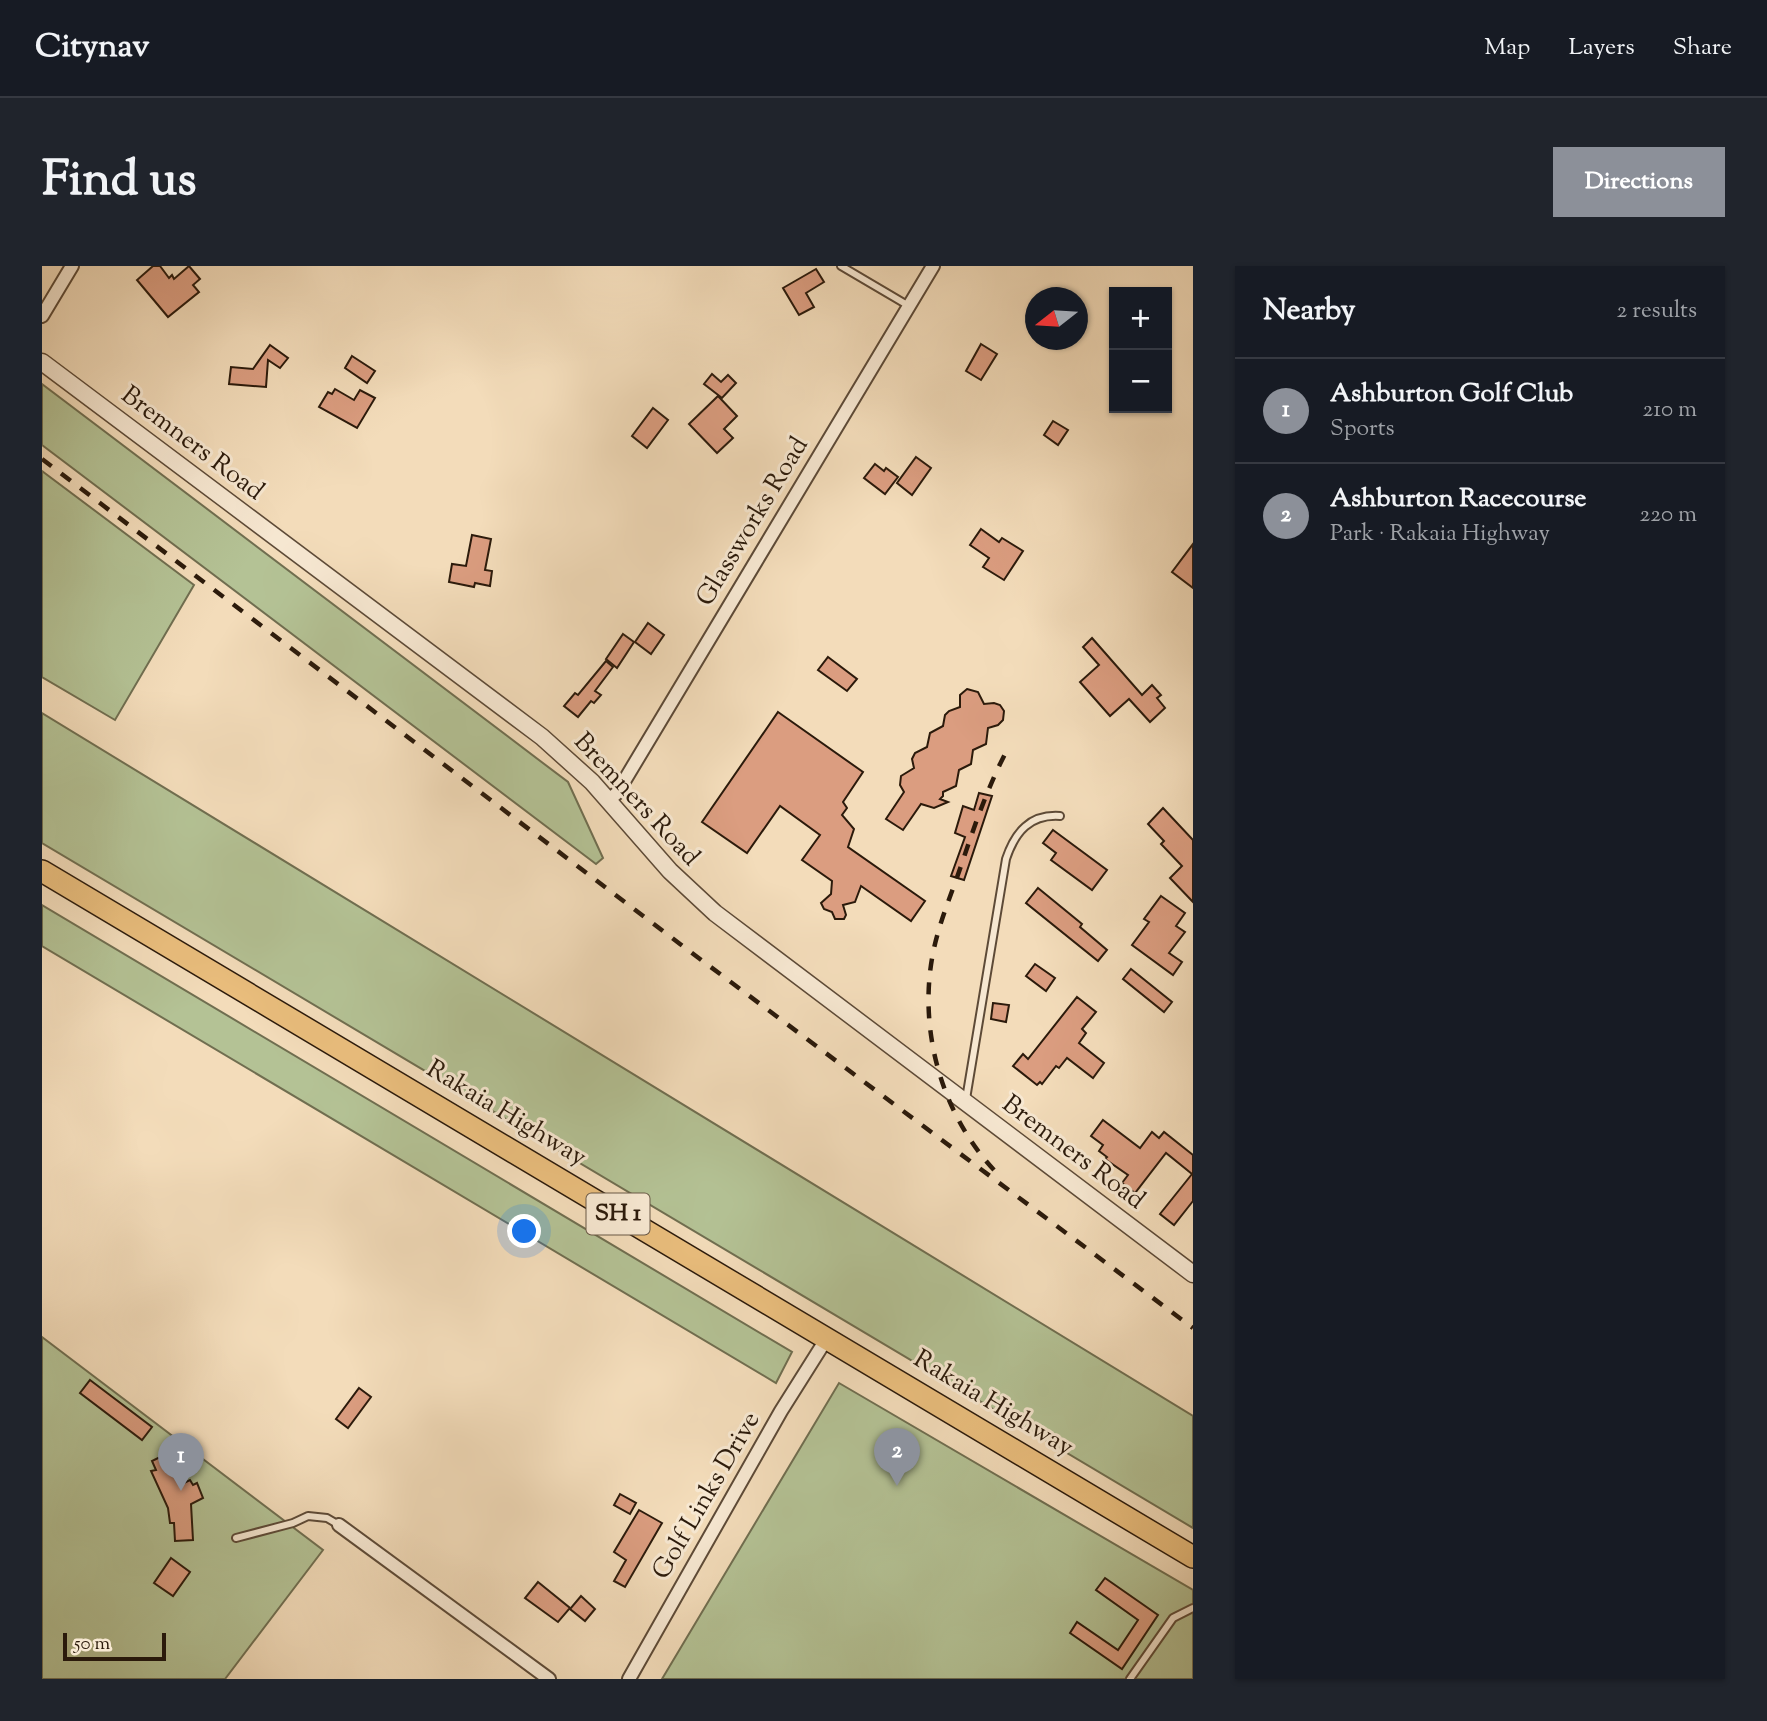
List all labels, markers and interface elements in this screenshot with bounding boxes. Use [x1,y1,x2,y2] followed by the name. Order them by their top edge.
[35,24,150,72] text: Citynav
[1484,31,1530,65] text: Map
[1568,31,1635,65] text: Layers
[1673,31,1732,65] text: Share
[42,147,196,217] text: Find us
[1553,147,1725,217] button: Directions
[1025,287,1088,350] north arrow
[1109,287,1172,413] map controls
[1109,287,1172,350] button: +
[1263,290,1355,333] text: Nearby
[1617,295,1697,328] text: 2 results
[1109,350,1172,413] button: −
[1330,376,1573,413] text: Ashburton Golf Club
[113,378,272,510] street label: Bremners Road
[1282,394,1290,427] text: 1
[1643,394,1697,427] text: 210 m
[1330,413,1395,446] text: Sports
[688,430,818,614] street label: Glassworks Road
[1330,481,1587,518] text: Ashburton Racecourse
[1281,499,1291,532] text: 2
[1639,499,1697,532] text: 220 m
[1330,518,1550,551] text: Park · Rakaia Highway
[564,725,708,875] street label: Bremners Road
[419,1051,593,1177] street label: Rakaia Highway
[994,1087,1153,1219] street label: Bremners Road
[586,1194,650,1234] road number: SH 1
[507,1214,541,1248] your location
[906,1341,1080,1467] street label: Rakaia Highway
[644,1405,770,1587] street label: Golf Links Drive
[874,1428,920,1486] pin: 2
[158,1433,204,1491] pin: 1
[63,1630,166,1662] scale bar
[74,1631,110,1658] text: 50 m

